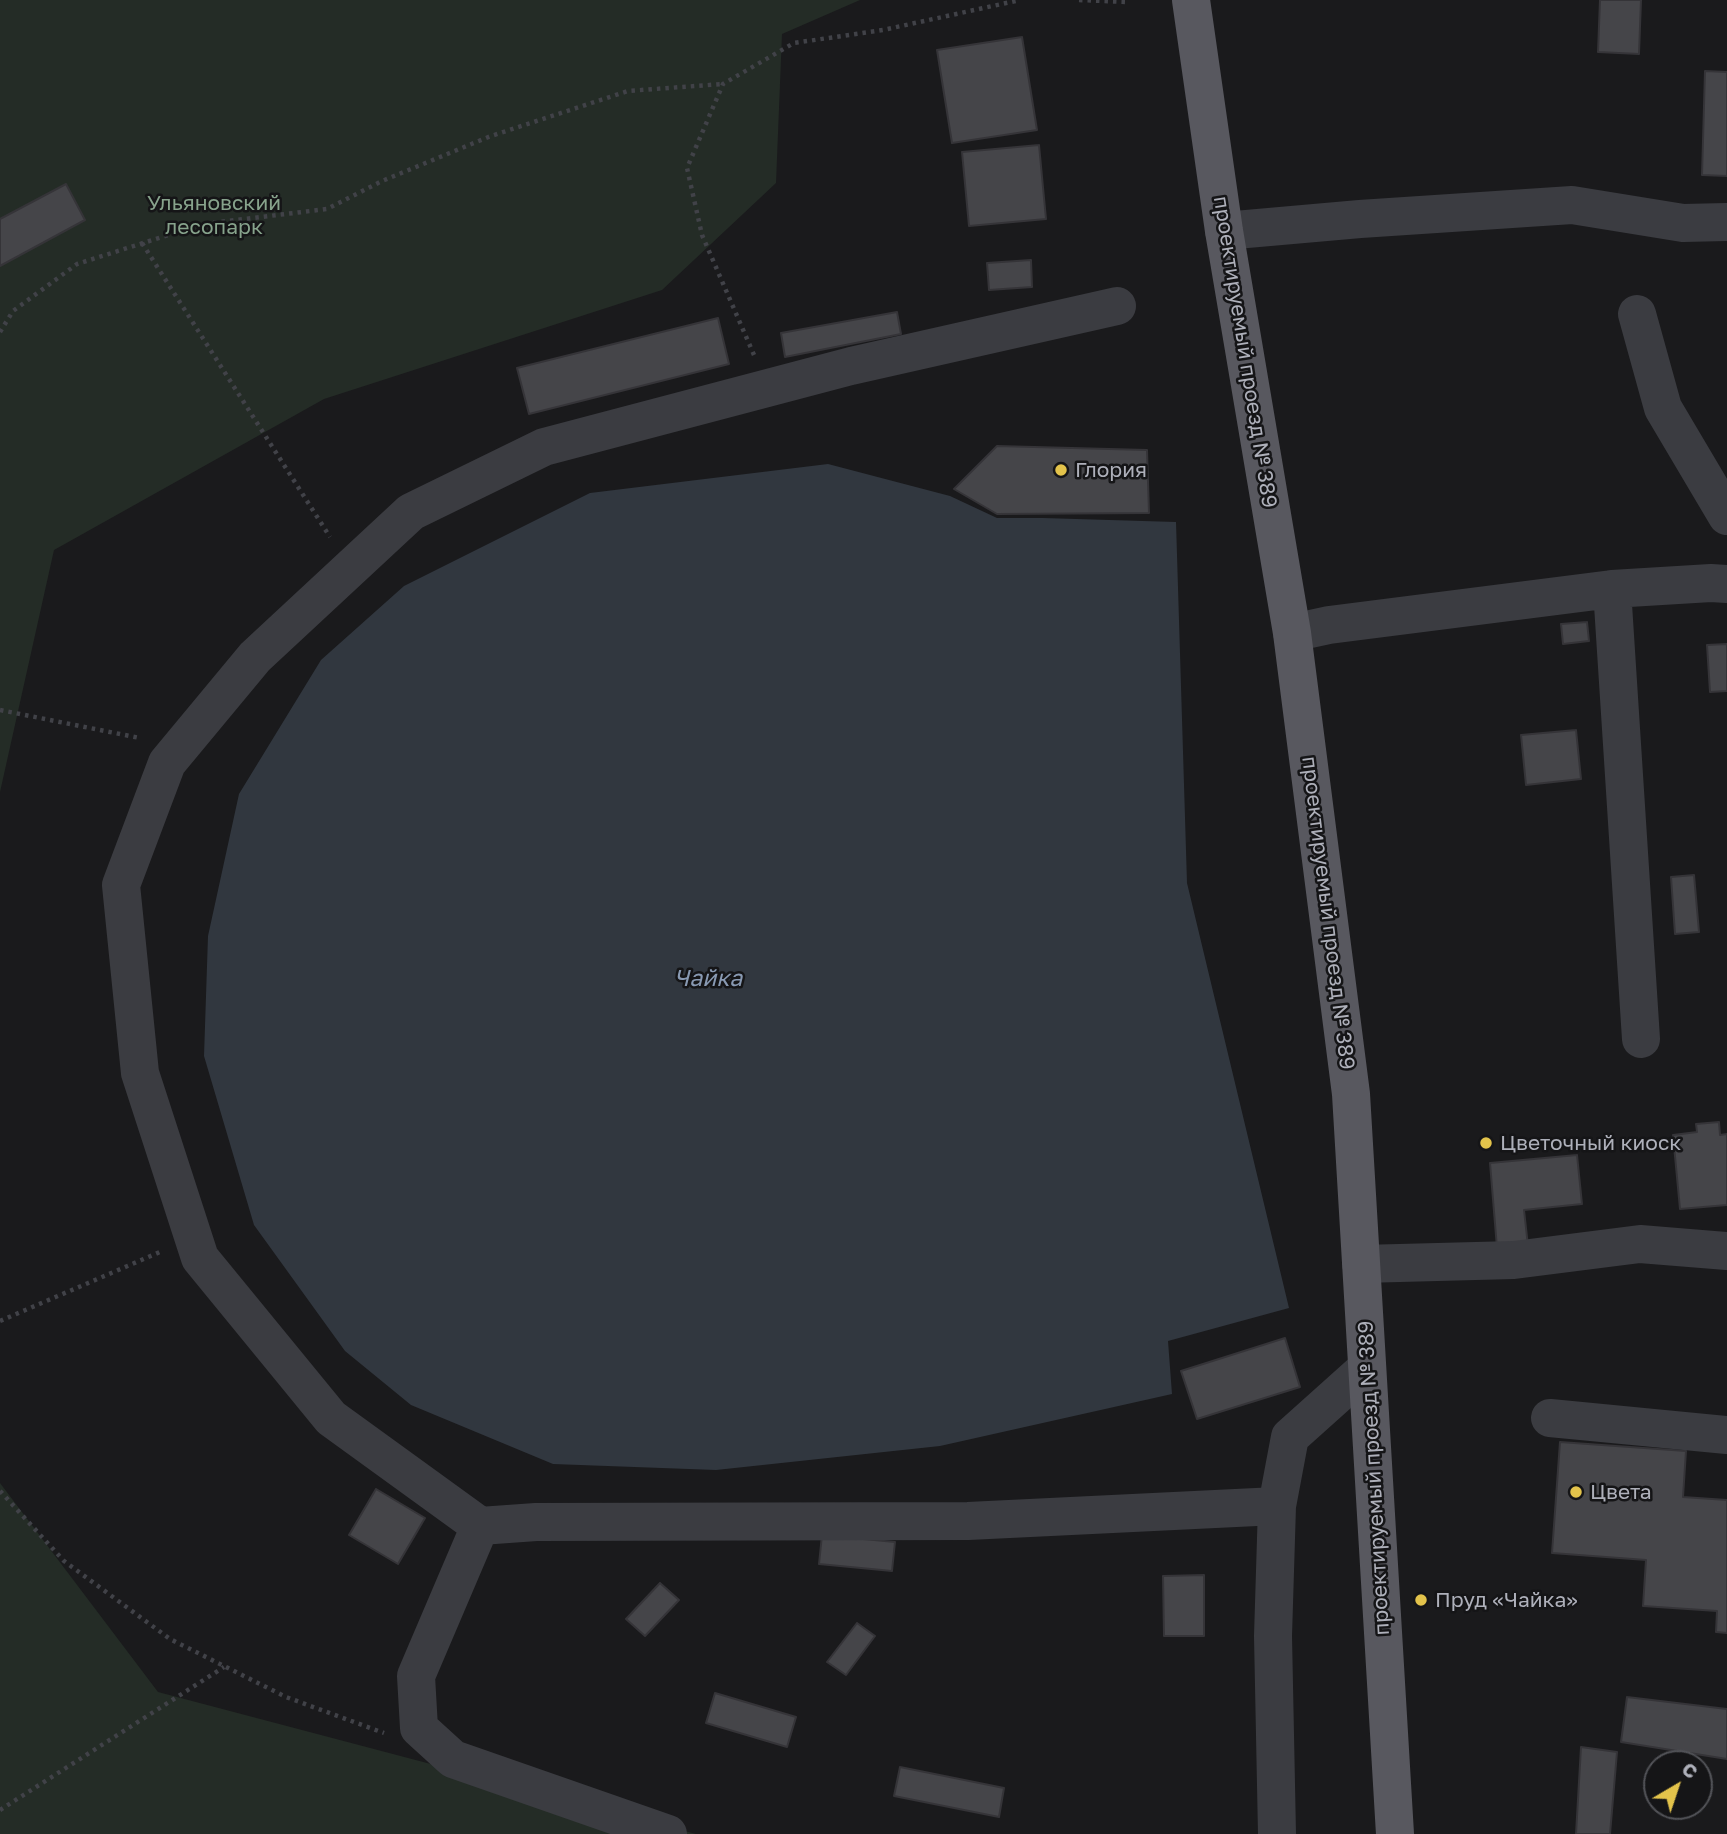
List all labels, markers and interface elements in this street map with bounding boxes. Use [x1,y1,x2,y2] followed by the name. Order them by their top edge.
[147,190,281,240] park label: Ульяновский лесопарк
[1208,194,1282,510] street label: проектируемый проезд № 389
[1075,457,1147,483] place label: Глория
[1053,462,1069,478] marker: Глория
[1296,755,1360,1071] street label: проектируемый проезд № 389
[674,965,742,993] water label: Чайка
[1500,1130,1681,1156] place label: Цветочный киоск
[1478,1135,1494,1151] marker: Цветочный киоск
[1353,1320,1395,1636] street label: проектируемый проезд № 389
[1590,1479,1652,1505] place label: Цвета
[1568,1484,1584,1500] marker: Цвета
[1435,1587,1578,1613] place label: Пруд «Чайка»
[1413,1592,1429,1608] marker: Пруд «Чайка»
[1643,1750,1713,1820] north arrow
[1678,1757,1703,1783] text: С

